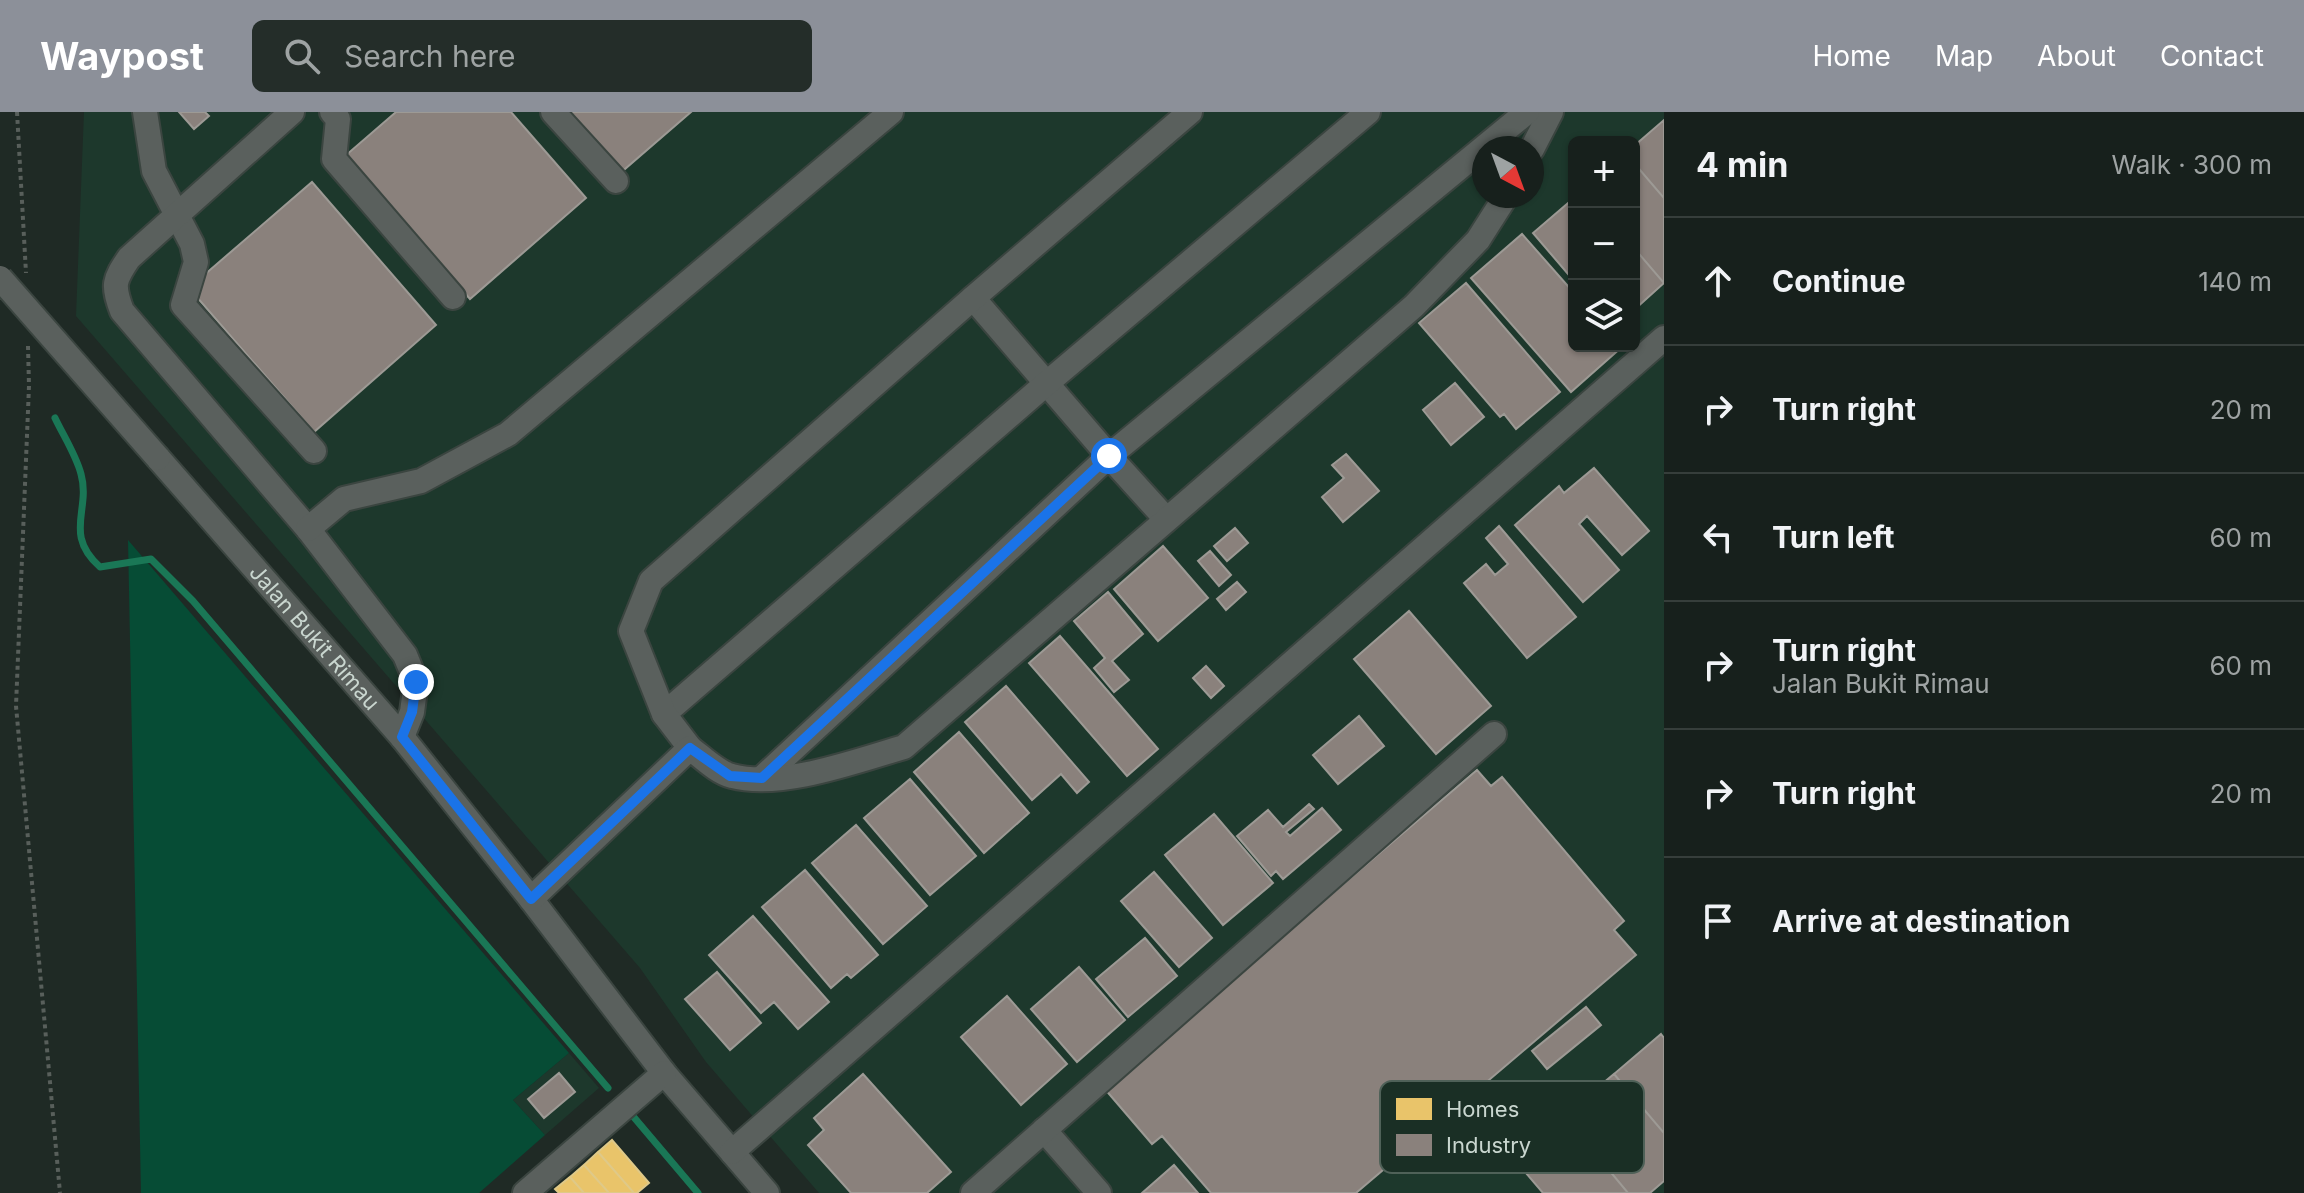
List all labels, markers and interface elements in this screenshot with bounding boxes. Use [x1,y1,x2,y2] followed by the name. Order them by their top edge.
[252,20,812,92] search box
[40,33,204,79] text: Waypost
[280,34,324,78] icon: search
[344,38,516,74] text: Search here
[1812,39,1891,73] text: Home
[1935,39,1993,73] text: Map
[2037,39,2116,73] text: About
[2160,39,2264,73] text: Contact
[1472,136,1544,208] north arrow
[1568,136,1640,352] map controls
[1568,136,1640,208] button: +
[1696,144,1788,185] text: 4 min
[2111,149,2272,180] text: Walk · 300 m
[1568,208,1640,280] button: −
[1696,259,1740,303] icon: ahead
[1772,263,1906,299] text: Continue
[2198,266,2272,297] text: 140 m
[1568,280,1640,352] button: layers
[1696,387,1740,431] icon: right
[1772,391,1916,427] text: Turn right
[2210,394,2272,425] text: 20 m
[1091,438,1127,474] route start
[1696,515,1740,559] icon: left
[1772,519,1894,555] text: Turn left
[2209,522,2272,553] text: 60 m
[244,559,385,715] street label: Jalan Bukit Rimau
[1772,632,1916,668] text: Turn right
[1696,643,1740,687] icon: right
[2209,650,2272,681] text: 60 m
[398,664,434,700] route end
[1772,668,1990,699] text: Jalan Bukit Rimau
[1696,771,1740,815] icon: right
[1772,775,1916,811] text: Turn right
[2210,778,2272,809] text: 20 m
[1696,899,1740,943] icon: arrive
[1772,903,2070,939] text: Arrive at destination
[1380,1081,1644,1173] legend
[1446,1096,1519,1122] text: Homes
[1446,1132,1531,1158] text: Industry

